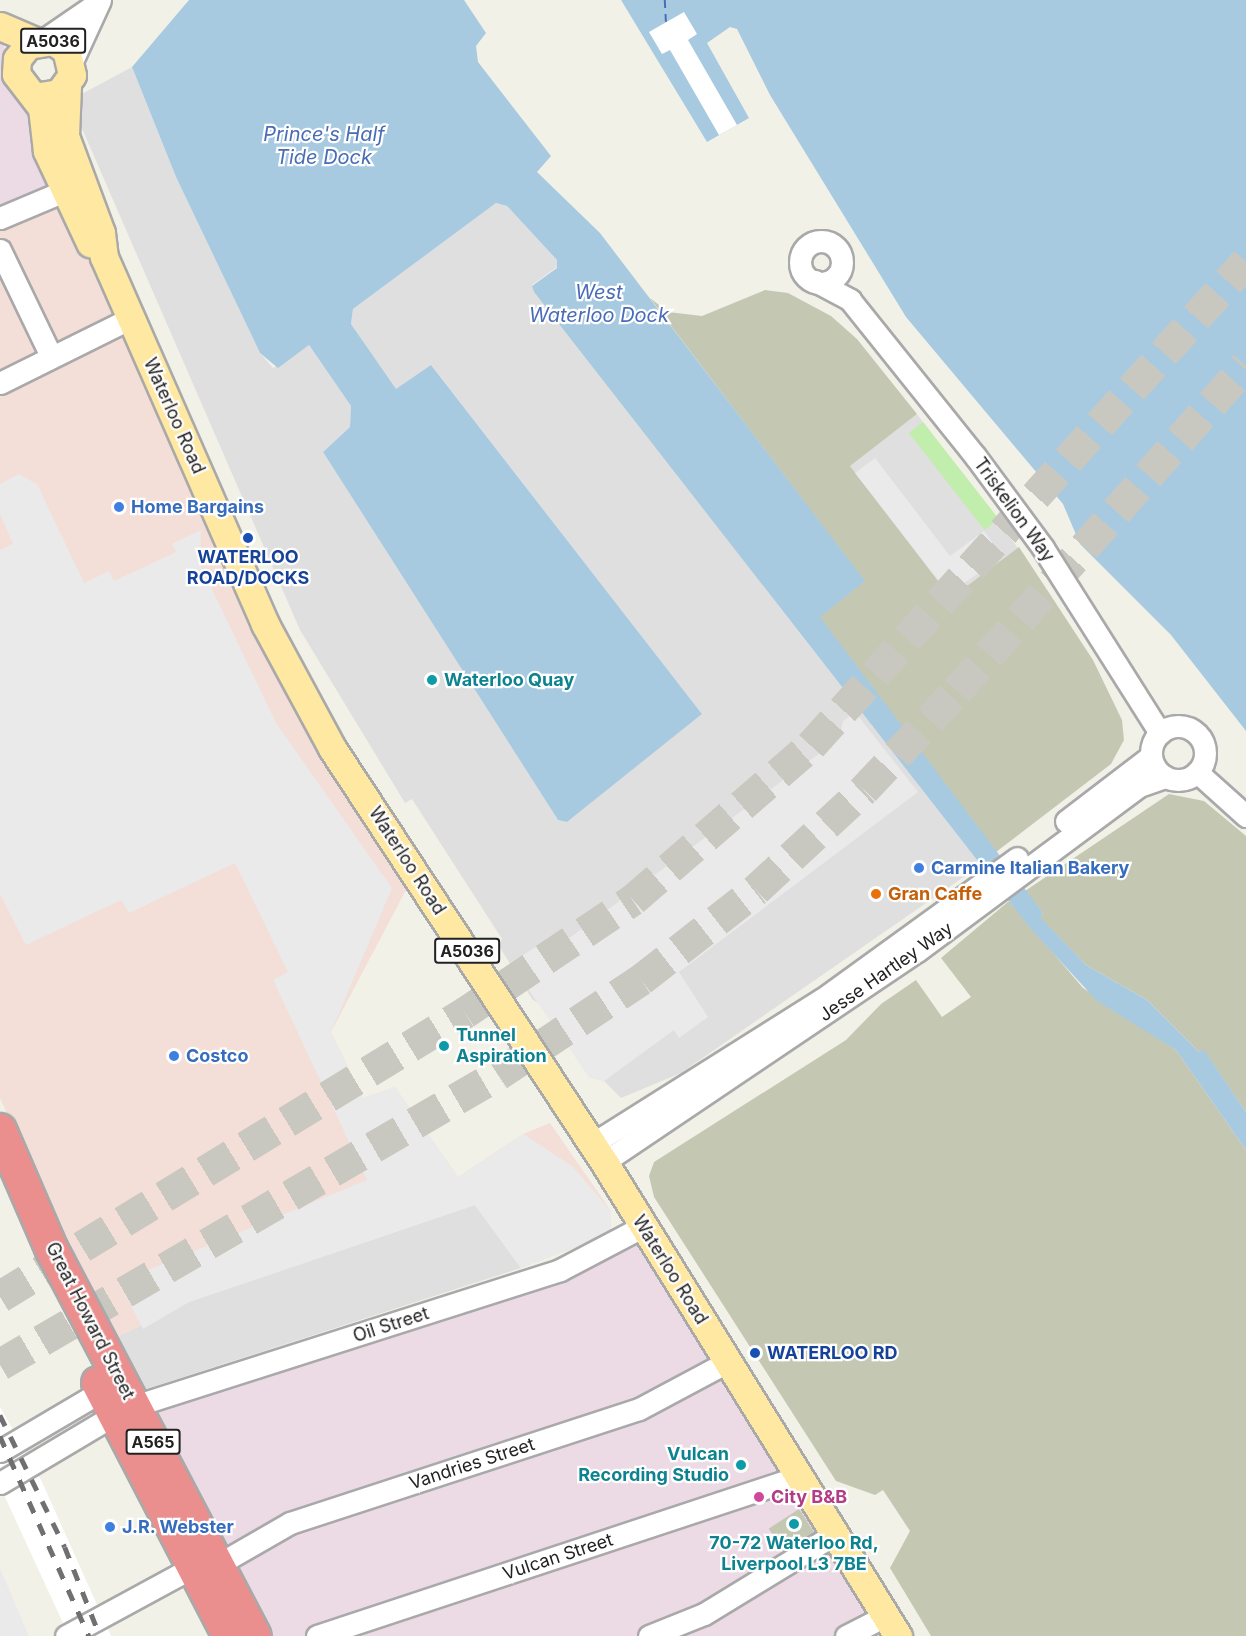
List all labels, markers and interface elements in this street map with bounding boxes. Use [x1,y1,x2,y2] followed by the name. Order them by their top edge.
[20,28,86,54] road number: A5036
[263,122,385,169] water label: Prince's Half Tide Dock
[529,280,669,327] water label: West Waterloo Dock
[139,355,209,477] street label: Waterloo Road
[969,454,1059,566] street label: Triskelion Way
[131,496,264,518] place label: Home Bargains
[112,500,126,514] marker: Home Bargains
[241,531,255,545] marker: WATERLOO ROAD/DOCKS
[187,547,309,590] place label: WATERLOO ROAD/DOCKS
[444,669,574,691] place label: Waterloo Quay
[425,673,439,687] marker: Waterloo Quay
[364,803,450,919] street label: Waterloo Road
[931,857,1129,879] place label: Carmine Italian Bakery
[912,861,926,875] marker: Carmine Italian Bakery
[888,883,982,905] place label: Gran Caffe
[869,887,883,901] marker: Gran Caffe
[815,918,957,1026] street label: Jesse Hartley Way
[434,938,500,964] road number: A5036
[456,1025,547,1068] place label: Tunnel Aspiration
[437,1039,451,1053] marker: Tunnel Aspiration
[186,1045,248,1067] place label: Costco
[167,1049,181,1063] marker: Costco
[628,1211,712,1329] street label: Waterloo Road
[41,1239,139,1403] street label: Great Howard Street
[350,1303,432,1347] street label: Oil Street
[767,1342,897,1364] place label: WATERLOO RD
[748,1346,762,1360] marker: WATERLOO RD
[124,1429,182,1455] road number: A565
[407,1434,537,1494] street label: Vandries Street
[578,1444,729,1486] place label: Vulcan Recording Studio
[734,1458,748,1472] marker: Vulcan Recording Studio
[771,1486,847,1508] place label: City B&B
[752,1490,766,1504] marker: City B&B
[122,1516,234,1538] place label: J.R. Webster
[787,1517,801,1531] marker: 70-72 Waterloo Rd, Liverpool L3 7BE
[103,1520,117,1534] marker: J.R. Webster
[500,1529,616,1585] street label: Vulcan Street
[709,1533,879,1576] place label: 70-72 Waterloo Rd, Liverpool L3 7BE

